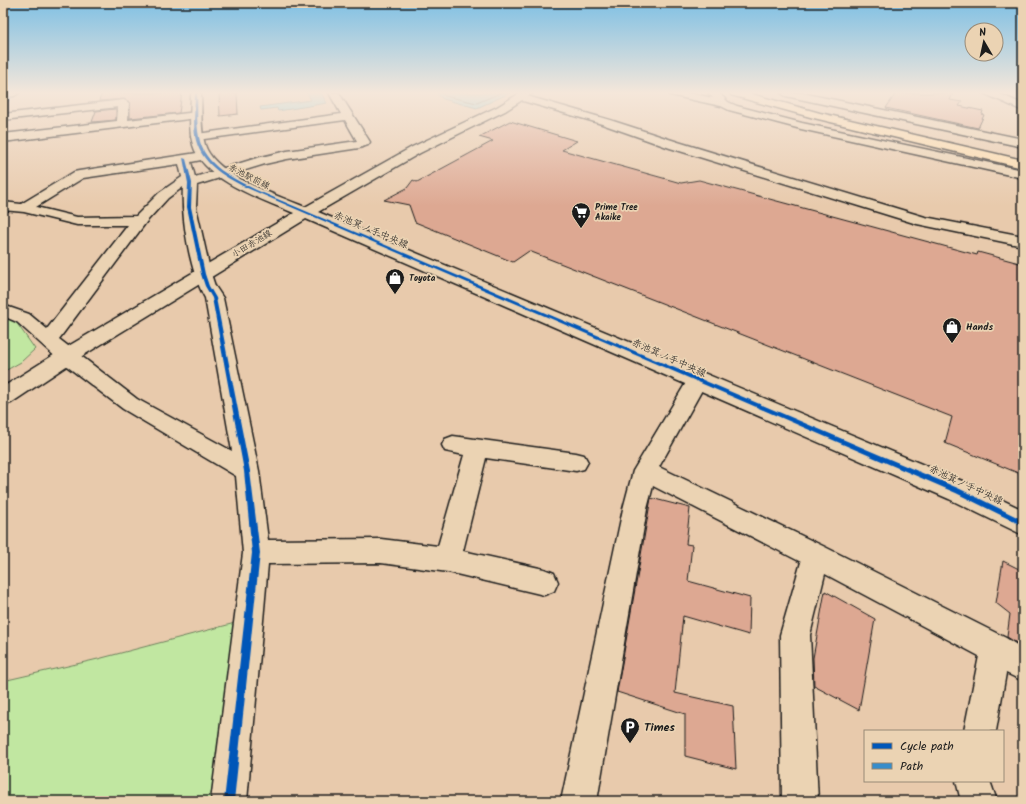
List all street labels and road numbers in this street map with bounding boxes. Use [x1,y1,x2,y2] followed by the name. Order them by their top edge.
[226,160,272,194] street label: 赤池駅前線
[331,207,411,253] street label: 赤池箕ノ手中央線
[229,226,275,262] street label: 小田赤池線
[629,334,709,382] street label: 赤池箕ノ手中央線
[926,461,1006,509] street label: 赤池箕ノ手中央線

